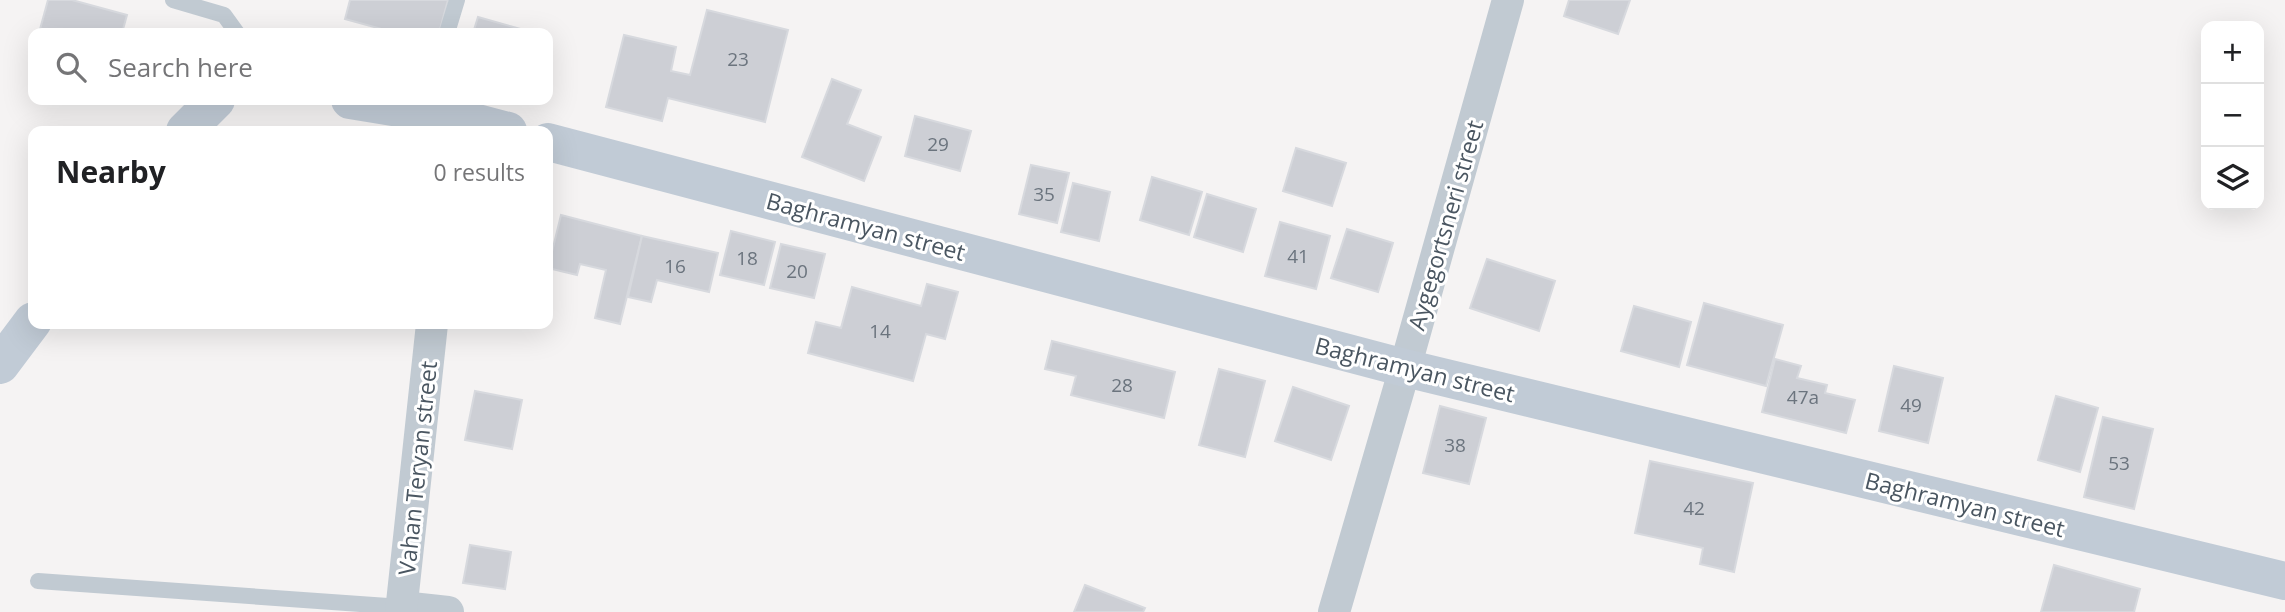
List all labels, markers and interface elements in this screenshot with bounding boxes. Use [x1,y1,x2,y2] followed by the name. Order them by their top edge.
[2201,21,2264,210] map controls
[2201,21,2264,84] button: +
[28,28,553,105] search box
[727,46,749,72] house number: 23
[52,48,90,86] icon: search
[108,49,253,85] text: Search here
[2201,84,2264,147] button: −
[1400,116,1490,334] street label: Aygegortsneri street
[927,131,949,157] house number: 29
[2201,147,2264,210] button: layers
[56,151,166,192] text: Nearby
[434,156,525,188] text: 0 results
[1033,181,1055,207] house number: 35
[763,184,969,268] street label: Baghramyan street
[1287,243,1309,269] house number: 41
[736,245,758,271] house number: 18
[664,253,686,279] house number: 16
[786,258,808,284] house number: 20
[869,318,891,344] house number: 14
[1312,329,1518,409] street label: Baghramyan street
[390,359,444,577] street label: Vahan Teryan street
[1111,372,1133,398] house number: 28
[1787,384,1819,410] house number: 47a
[1900,392,1922,418] house number: 49
[1444,432,1466,458] house number: 38
[2108,450,2130,476] house number: 53
[1862,464,2068,544] street label: Baghramyan street
[1683,495,1705,521] house number: 42

